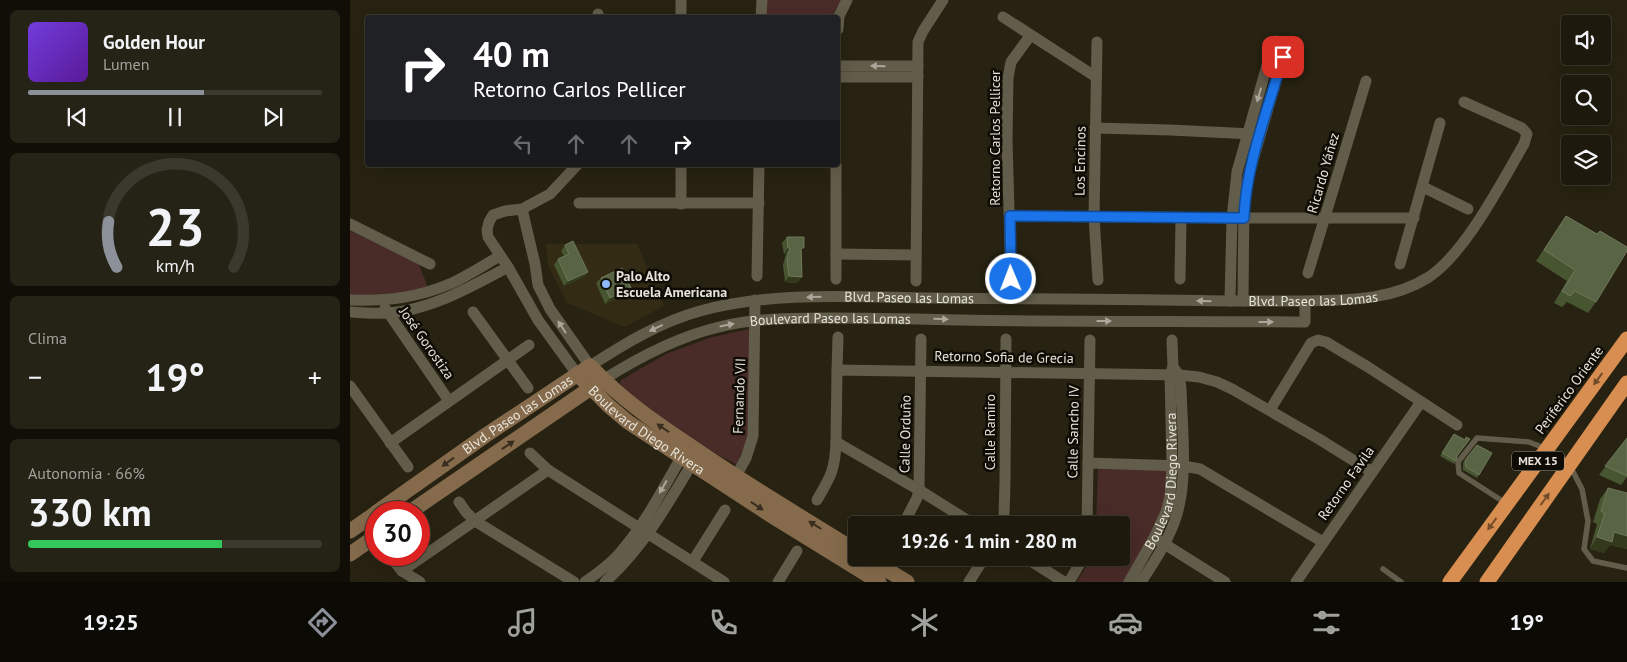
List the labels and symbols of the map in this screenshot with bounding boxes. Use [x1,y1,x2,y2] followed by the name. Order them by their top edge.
[1262,36,1304,78] pin
[870,62,886,70] one-way arrow
[986,70,1004,206] street label: Retorno Carlos Pellicer
[1254,88,1262,103] one-way arrow
[1070,126,1090,196] street label: Los Encinos
[1303,131,1343,215] street label: Ricardo Yáñez
[984,252,1036,304] position arrow
[616,267,727,301] place label: Palo Alto Escuela Americana
[600,278,612,290] marker: Palo Alto Escuela Americana
[844,287,974,307] street label: Blvd. Paseo las Lomas
[1248,287,1379,310] street label: Blvd. Paseo las Lomas
[806,294,822,302] one-way arrow
[1196,297,1212,305] one-way arrow
[395,303,459,383] street label: José Gorostiza
[749,309,911,330] street label: Boulevard Paseo las Lomas
[933,315,949,323] one-way arrow
[1096,317,1112,325] one-way arrow
[1258,318,1274,326] one-way arrow
[557,320,567,333] one-way arrow
[719,321,735,329] one-way arrow
[649,324,663,332] one-way arrow
[1531,342,1607,438] street label: Periferico Oriente
[934,347,1074,367] street label: Retorno Sofia de Grecia
[729,358,749,434] street label: Fernando VII
[459,371,576,458] street label: Blvd. Paseo las Lomas
[1593,372,1603,386] one-way arrow
[585,382,708,479] street label: Boulevard Diego Rivera
[1063,385,1083,479] street label: Calle Sancho IV
[981,394,999,470] street label: Calle Ramiro
[895,395,915,473] street label: Calle Orduño
[1140,413,1181,553] street label: Boulevard Diego Rivera
[657,423,670,433] one-way arrow
[501,440,515,450] one-way arrow
[1314,442,1378,523] street label: Retorno Favila
[1512,452,1564,471] road number: MEX 15
[441,457,455,467] one-way arrow
[659,479,667,494] one-way arrow
[1540,492,1550,506] one-way arrow
[365,501,430,566] speed limit sign: 30
[750,501,764,511] one-way arrow
[1487,517,1497,531] one-way arrow
[808,520,821,529] one-way arrow

